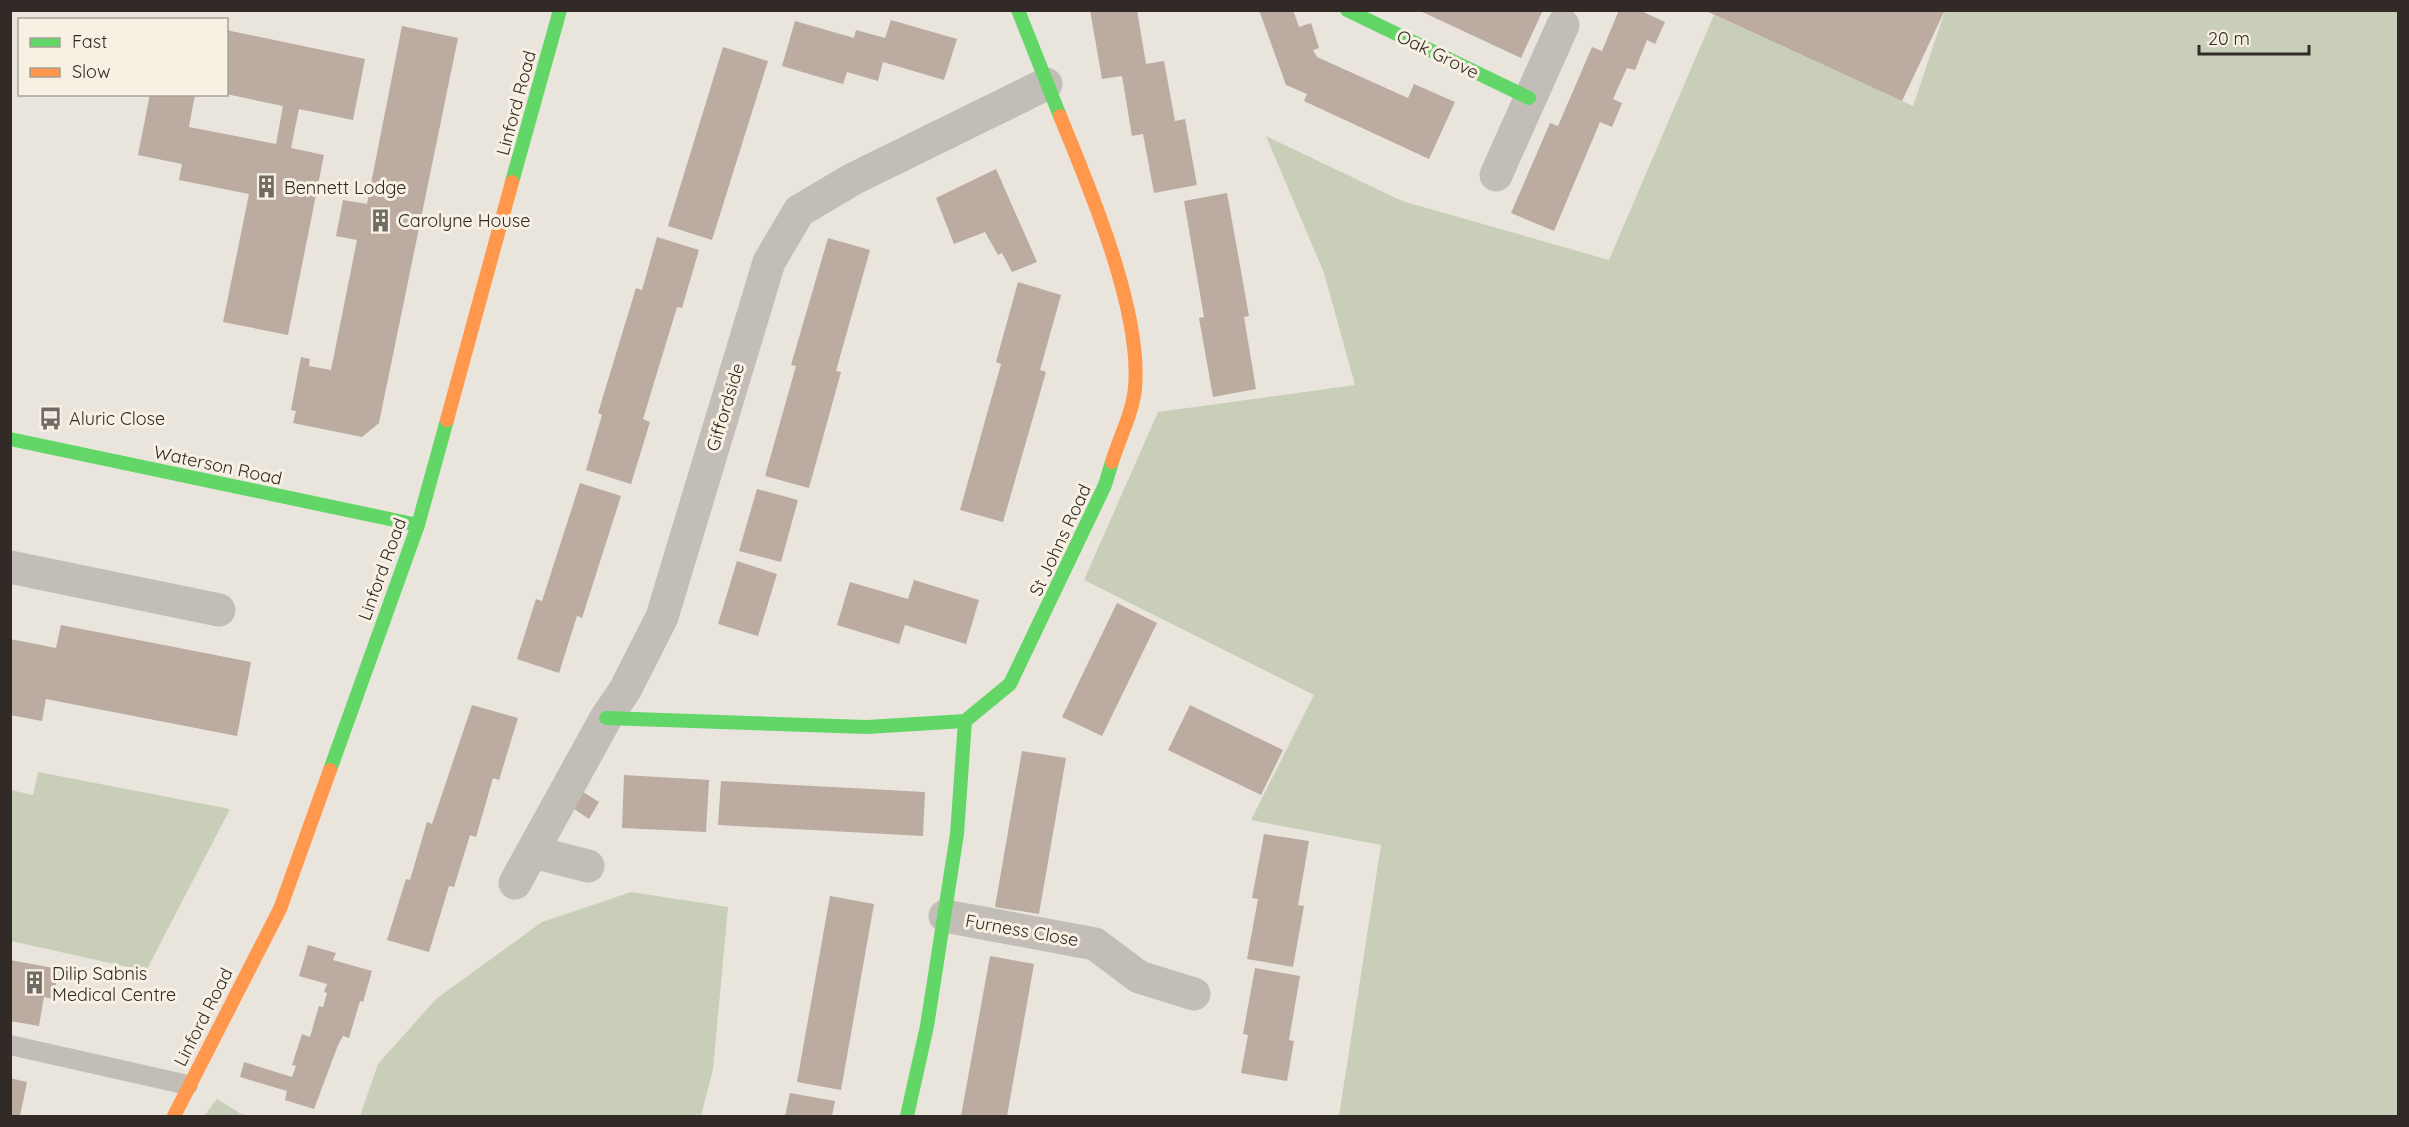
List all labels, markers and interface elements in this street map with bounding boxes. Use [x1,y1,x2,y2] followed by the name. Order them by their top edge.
[18,18,228,96] legend
[2199,18,2308,56] scale bar
[1393,24,1483,84] street label: Oak Grove
[2208,27,2250,50] text: 20 m
[72,30,107,53] text: Fast
[491,48,541,158] street label: Linford Road
[72,60,110,83] text: Slow
[253,174,279,200] building icon: Bennett Lodge
[284,176,406,199] place label: Bennett Lodge
[367,207,393,233] building icon: Carolyne House
[398,209,530,232] place label: Carolyne House
[701,360,749,454] street label: Giffordside
[38,405,64,431] bus stop icon: Aluric Close
[69,407,165,430] place label: Aluric Close
[152,440,284,490] street label: Waterson Road
[1024,480,1096,600] street label: St Johns Road
[353,515,411,623] street label: Linford Road
[964,909,1080,951] street label: Furness Close
[52,962,176,1006] place label: Dilip Sabnis Medical Centre
[168,964,238,1070] street label: Linford Road
[21,970,47,996] building icon: Dilip Sabnis Medical Centre

